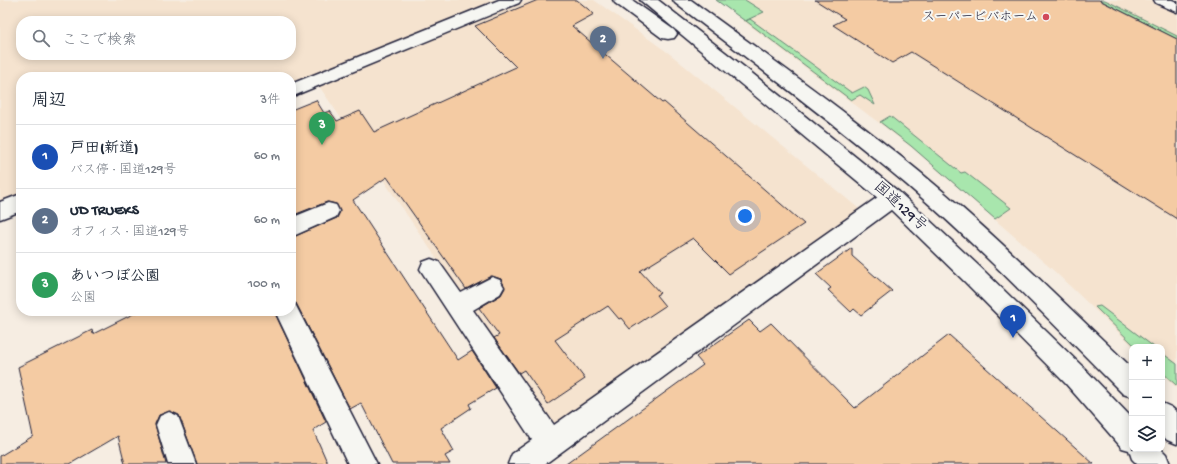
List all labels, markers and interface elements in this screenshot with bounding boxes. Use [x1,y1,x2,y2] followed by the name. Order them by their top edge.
[922,10,1038,25] place label: スーパービバホーム
[1041,12,1051,22] marker: スーパービバホーム
[16,16,296,60] search box
[590,26,616,59] pin: 2
[30,27,52,49] icon: search
[62,32,137,50] text: ここで検索
[32,92,66,112] text: 周辺
[260,93,280,108] text: 3件
[309,112,335,145] pin: 3
[70,140,139,158] text: 戸田(新道)
[42,149,48,164] text: 1
[254,149,280,164] text: 60 m
[70,163,176,178] text: バス停 · 国道129号
[869,178,931,236] street label: 国道129号
[70,202,139,220] text: UD TRUEKS
[735,206,755,226] your location
[42,213,48,228] text: 2
[254,213,280,228] text: 60 m
[70,225,189,240] text: オフィス · 国道129号
[70,268,160,286] text: あいつぼ公園
[42,277,48,292] text: 3
[248,277,280,292] text: 100 m
[70,291,96,306] text: 公園
[1000,305,1026,338] pin: 1
[1129,344,1165,452] map controls
[1129,344,1165,380] button: +
[1129,380,1165,416] button: −
[1129,416,1165,452] button: layers

